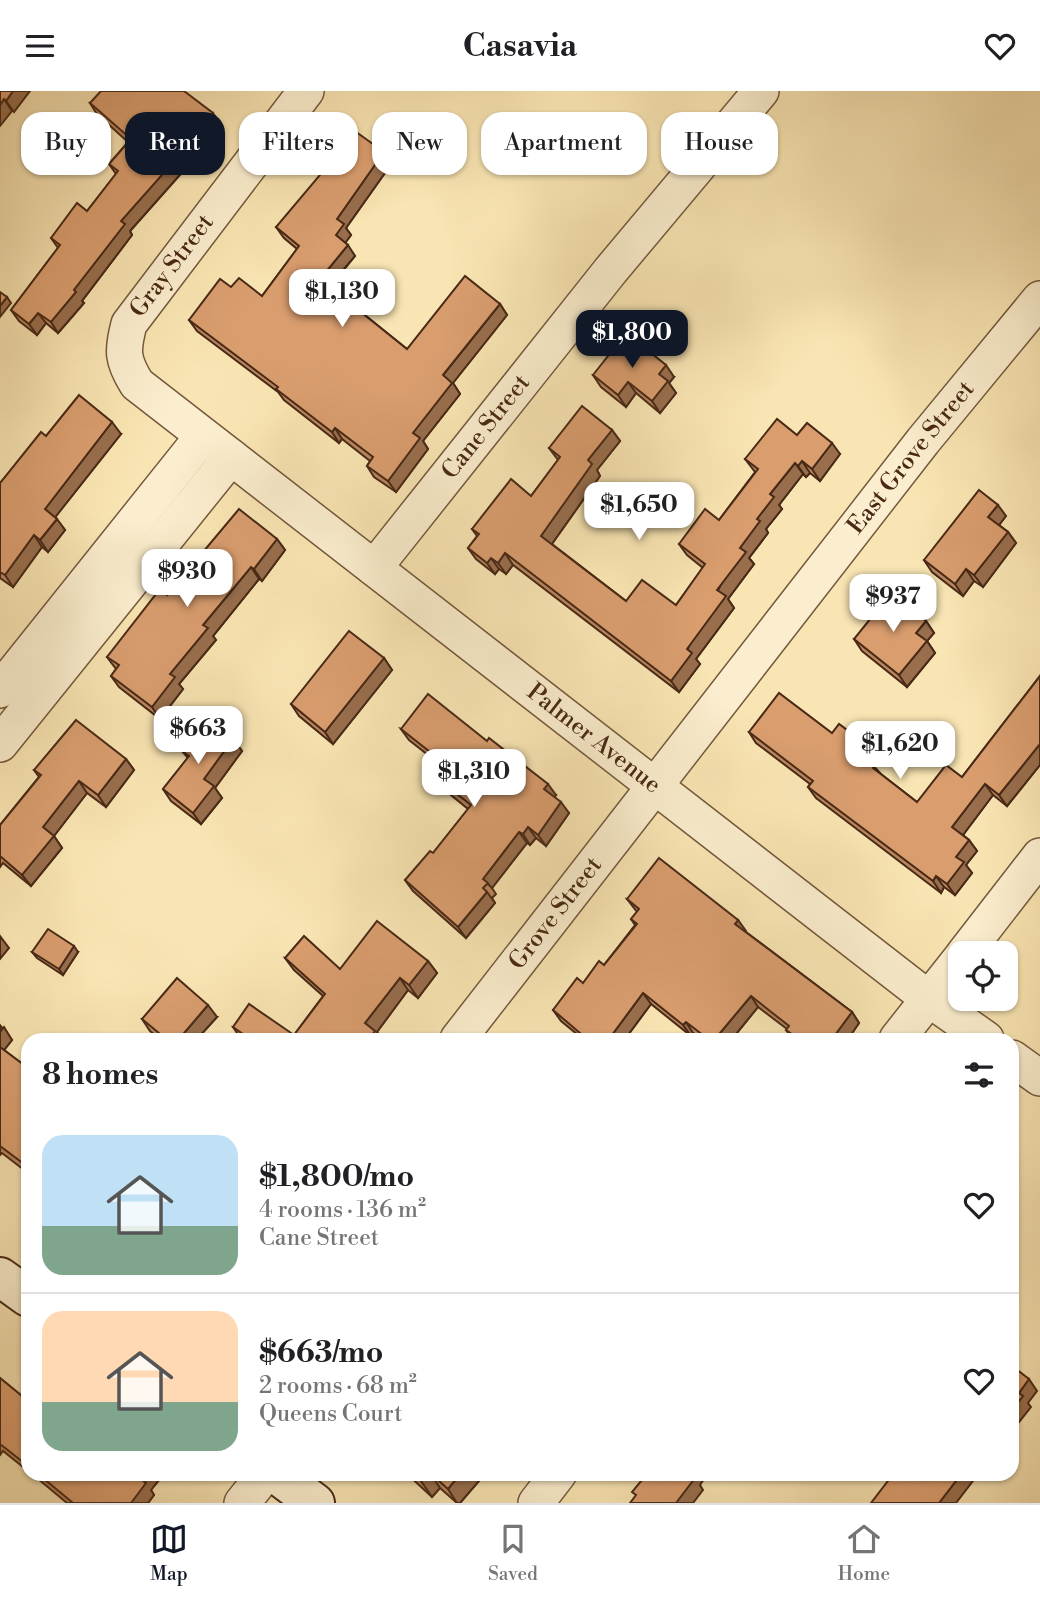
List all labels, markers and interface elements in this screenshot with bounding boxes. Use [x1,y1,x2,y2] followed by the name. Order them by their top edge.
[463,26,577,66] text: Casavia
[21,27,59,65] icon: menu
[981,27,1019,65] icon: heart
[21,112,111,175] chip: Buy
[125,112,225,175] chip: Rent
[239,112,358,175] chip: Filters
[372,112,467,175] chip: New
[481,112,647,175] chip: Apartment
[661,112,778,175] chip: House
[123,208,221,324] street label: Gray Street
[285,269,399,329] pin: $1,130
[305,278,379,306] text: $1,130
[575,310,689,370] pin: $1,800
[592,319,672,347] text: $1,800
[435,368,537,485] street label: Cane Street
[841,375,981,540] street label: East Grove Street
[582,483,696,542] pin: $1,650
[600,491,678,519] text: $1,650
[146,549,228,609] pin: $930
[158,558,216,586] text: $930
[852,575,934,634] pin: $937
[865,583,921,611] text: $937
[520,677,667,800] street label: Palmer Avenue
[157,707,239,766] pin: $663
[170,715,226,743] text: $663
[843,721,957,781] pin: $1,620
[861,730,939,758] text: $1,620
[417,749,531,809] pin: $1,310
[438,758,510,786] text: $1,310
[502,851,609,976] street label: Grove Street
[948,941,1018,1011] map controls
[948,941,1018,1011] button: locate
[42,1056,158,1094] text: 8 homes
[960,1056,998,1094] icon: filters
[259,1158,414,1196] text: $1,800/mo
[98,1163,182,1247] icon: home
[960,1186,998,1224] icon: heart
[259,1196,426,1224] text: 4 rooms · 136 m²
[259,1224,379,1252] text: Cane Street
[259,1334,383,1372] text: $663/mo
[98,1339,182,1423] icon: home
[960,1362,998,1400] icon: heart
[259,1372,417,1400] text: 2 rooms · 68 m²
[259,1400,402,1428] text: Queens Court
[150,1520,188,1586] tab: Map
[488,1520,538,1586] tab: Saved
[838,1520,890,1586] tab: Home

